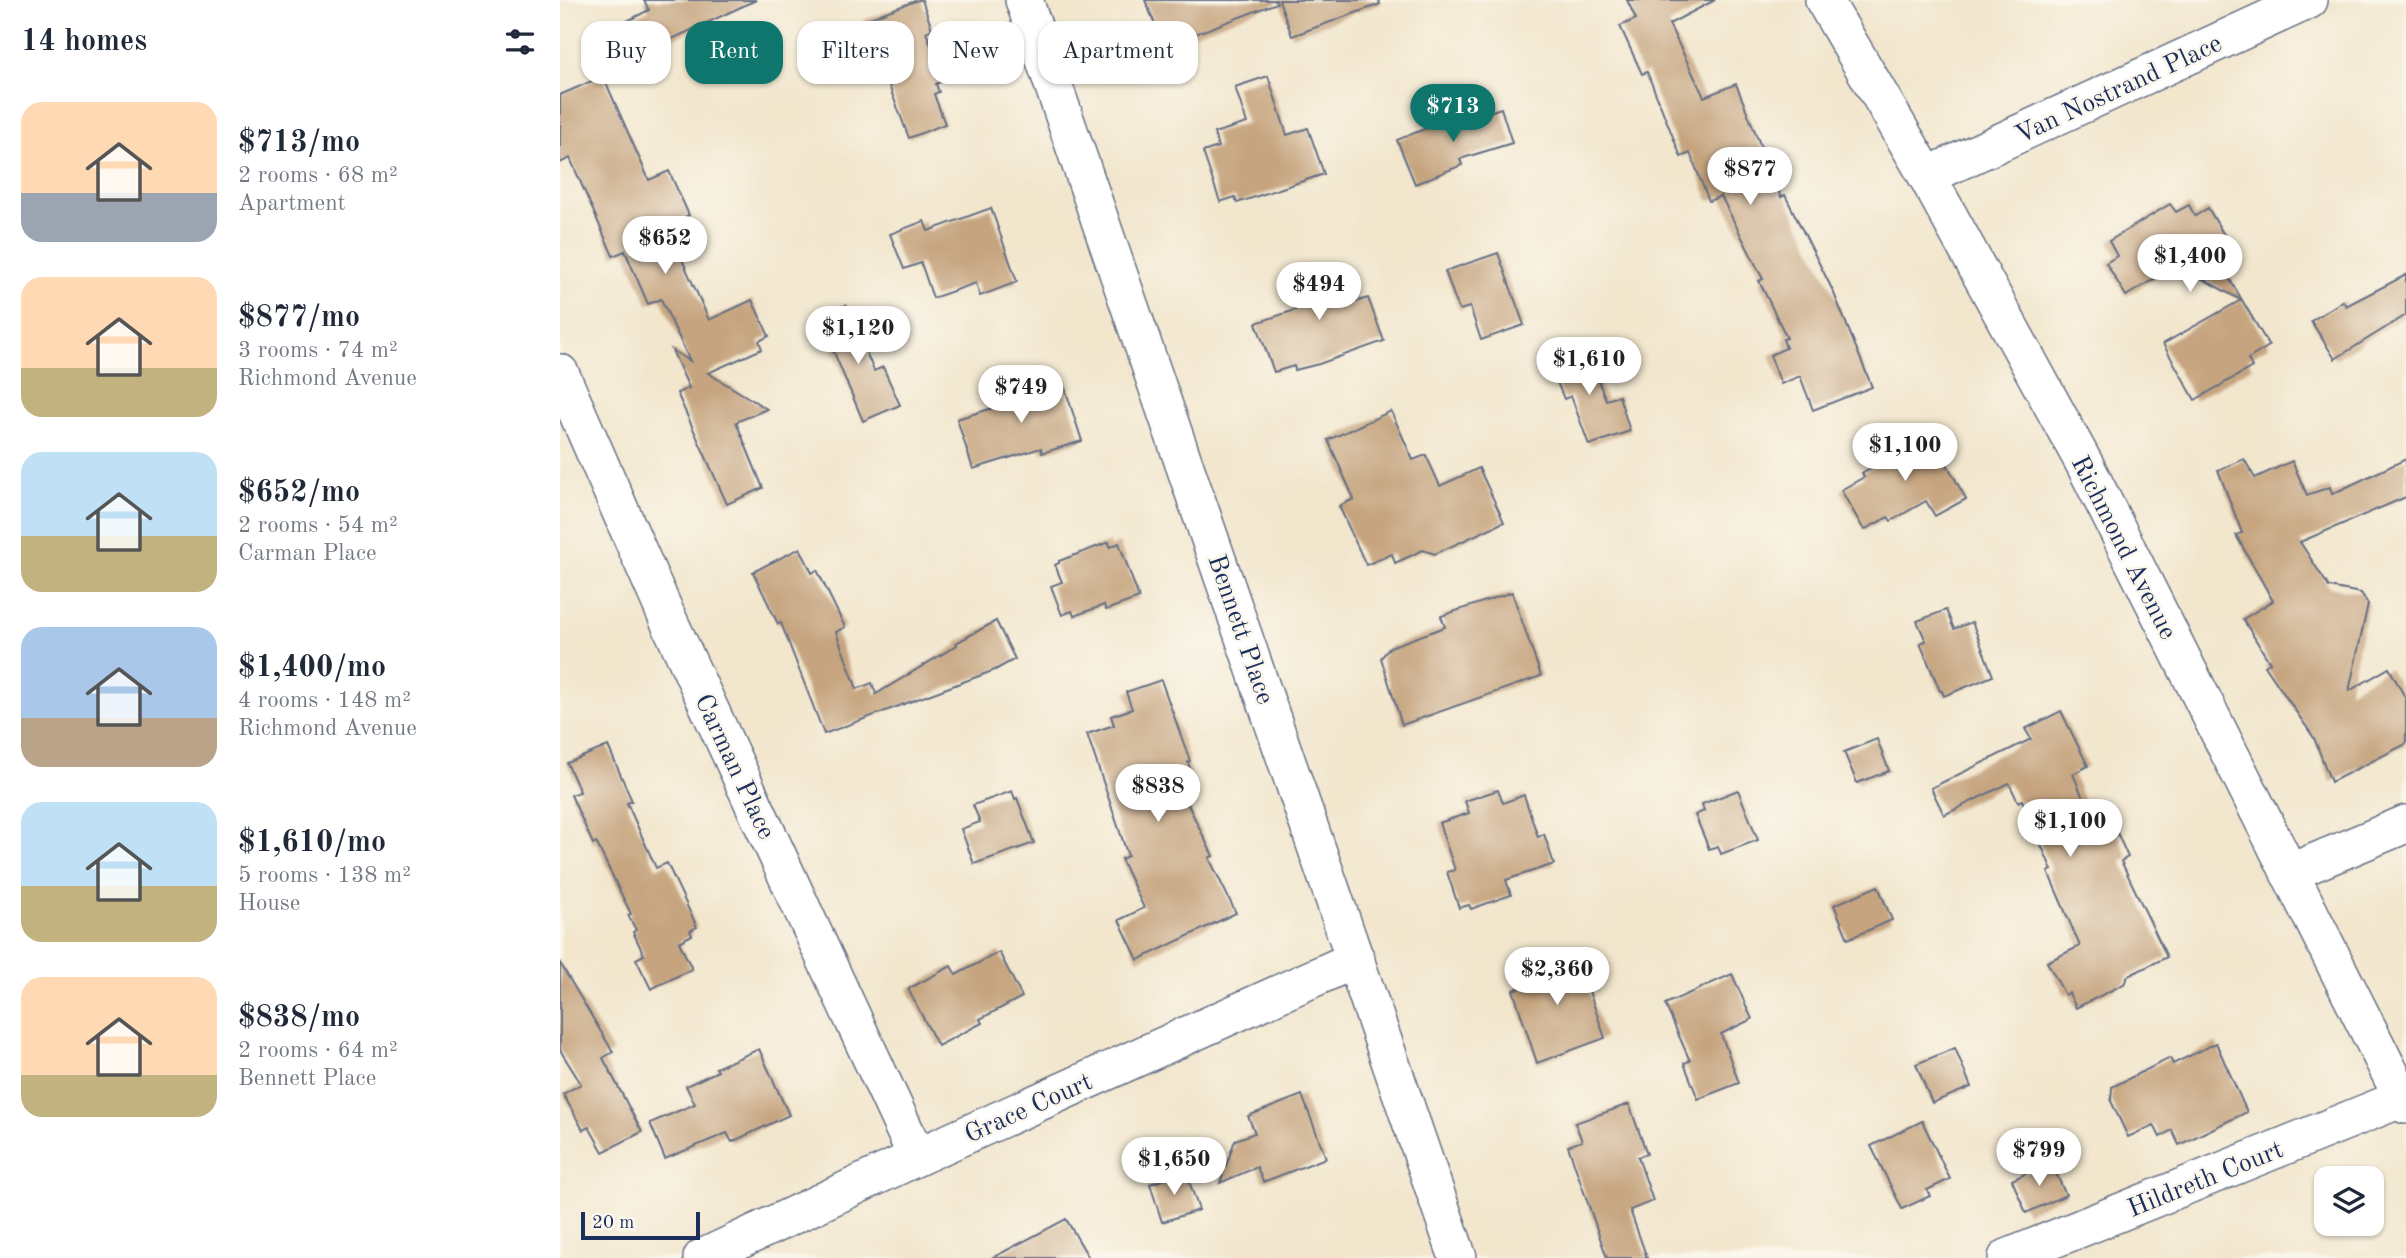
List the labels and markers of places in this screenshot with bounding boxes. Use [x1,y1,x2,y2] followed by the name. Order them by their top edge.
[1412,85,1494,144] pin: $713
[1709,148,1791,207] pin: $877
[624,216,706,276] pin: $652
[2133,234,2247,294] pin: $1,400
[1278,262,1360,322] pin: $494
[801,306,915,366] pin: $1,120
[1532,338,1646,397] pin: $1,610
[980,366,1062,425] pin: $749
[1848,424,1962,483] pin: $1,100
[1117,764,1199,824] pin: $838
[2013,800,2127,859] pin: $1,100
[1500,948,1614,1007] pin: $2,360
[1998,1128,2080,1188] pin: $799
[1117,1138,1231,1197] pin: $1,650

